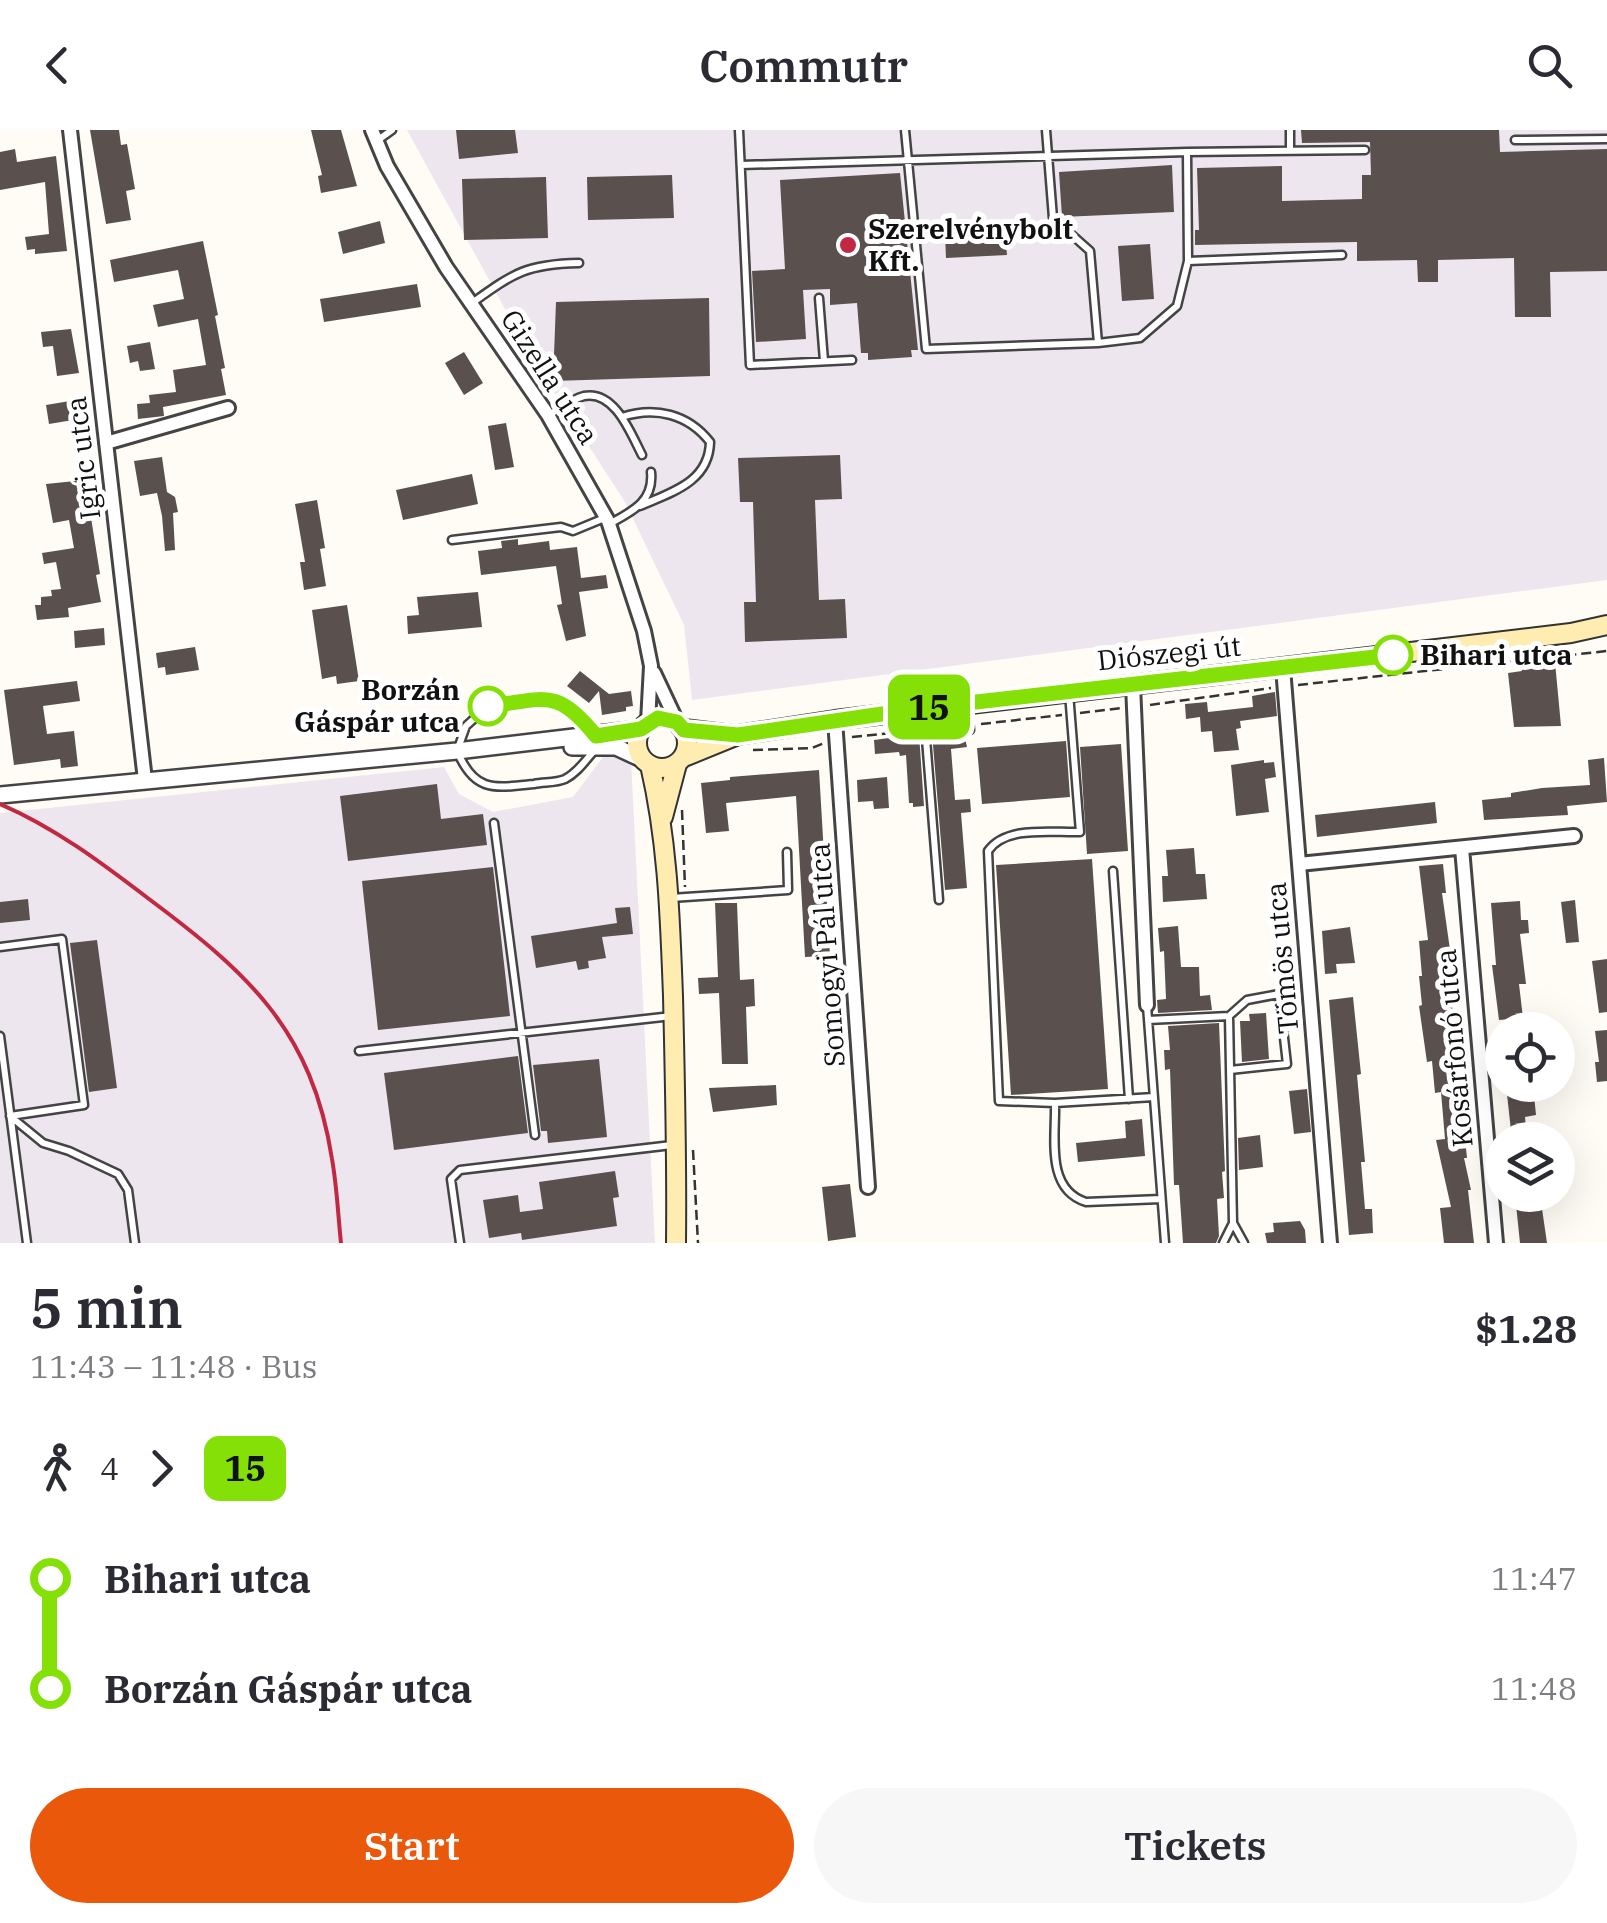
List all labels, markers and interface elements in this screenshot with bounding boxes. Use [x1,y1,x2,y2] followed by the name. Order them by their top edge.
[699,36,908,94] text: Commutr
[30,38,85,93] icon: back
[1522,38,1577,93] icon: search
[868,210,1073,279] place label: Szerelvénybolt Kft.
[837,234,859,256] marker: Szerelvénybolt Kft.
[493,302,608,451] street label: Gizella utca
[57,394,108,522] street label: Igric utca
[1095,627,1243,678] street label: Diószegi út
[1374,636,1412,674] marker: Bihari utca
[1420,636,1572,673] place label: Bihari utca
[294,671,460,740] place label: Borzán Gáspár utca
[884,674,974,740] line badge: 15
[908,684,950,730] text: 15
[469,687,507,725] marker: Borzán Gáspár utca
[800,842,853,1068] street label: Somogyi Pál utca
[1256,881,1307,1036] street label: Tömös utca
[1426,947,1481,1149] street label: Kosárfonó utca
[1485,1012,1575,1212] map controls
[1485,1012,1575,1102] button: locate
[1485,1122,1575,1212] button: layers
[30,1272,183,1343] text: 5 min
[1475,1304,1577,1353] text: $1.28
[30,1345,317,1387] text: 11:43 – 11:48 · Bus
[30,1441,85,1496] icon: walk
[134,1441,189,1496] icon: forward
[224,1445,266,1491] text: 15
[100,1447,119,1489] text: 4
[104,1554,311,1603] text: Bihari utca
[1491,1557,1577,1599] text: 11:47
[104,1664,472,1713] text: Borzán Gáspár utca
[1491,1667,1577,1709] text: 11:48
[30,1788,794,1903] button: Start
[814,1788,1577,1903] button: Tickets

